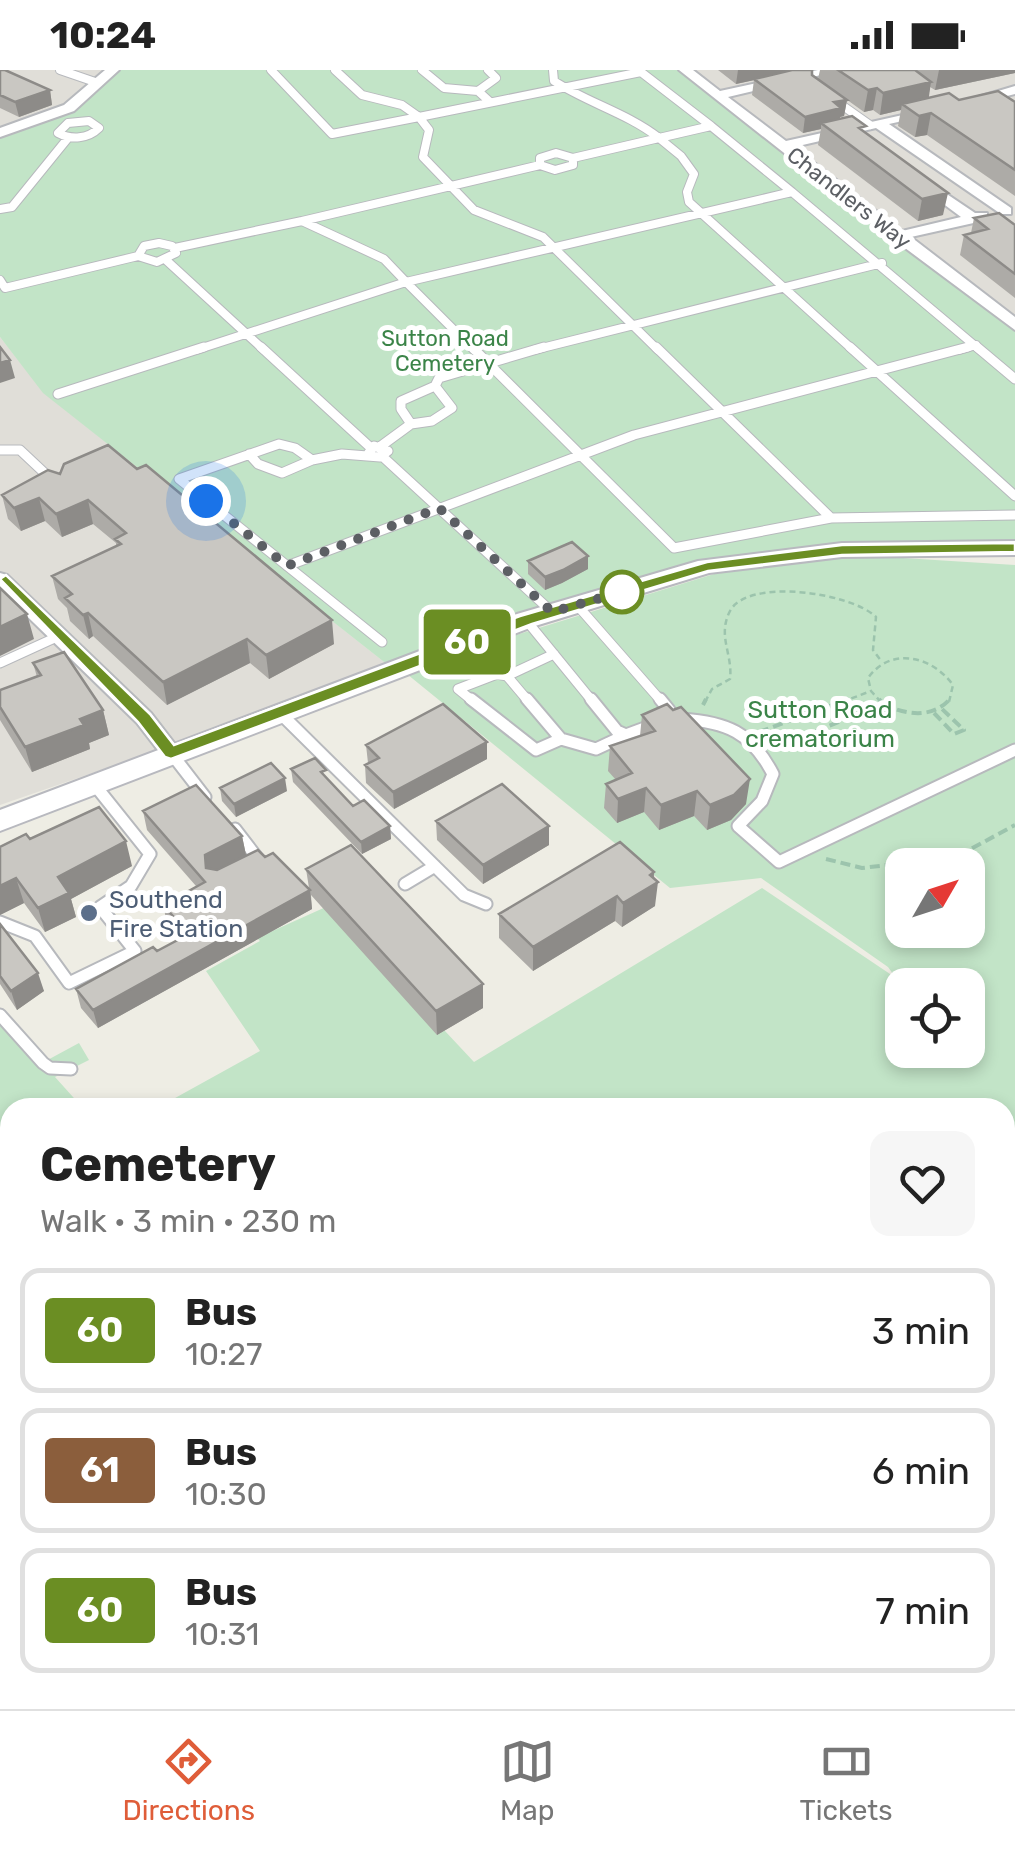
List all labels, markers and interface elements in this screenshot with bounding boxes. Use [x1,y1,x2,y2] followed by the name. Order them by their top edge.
[50,12,156,58] text: 10:24
[782,141,916,255] street label: Chandlers Way
[381,325,509,377] park label: Sutton Road Cemetery
[181,476,231,526] your location
[601,571,643,613] unlabelled marker
[422,610,512,674] line badge: 60
[444,621,490,663] text: 60
[745,695,895,753] park label: Sutton Road crematorium
[885,848,985,948] north arrow
[885,848,985,1068] map controls
[109,885,243,943] place label: Southend Fire Station
[78,902,100,924] marker: Southend Fire Station
[885,968,985,1068] button: locate
[870,1131,975,1236] button: heart
[40,1136,276,1193] text: Cemetery
[40,1202,336,1240] text: Walk · 3 min · 230 m
[185,1289,257,1335] text: Bus
[872,1308,970,1354] text: 3 min
[77,1309,123,1351] text: 60
[185,1335,262,1373] text: 10:27
[185,1429,257,1475] text: Bus
[872,1448,970,1494] text: 6 min
[80,1449,120,1491] text: 61
[185,1475,267,1513] text: 10:30
[185,1569,257,1615] text: Bus
[875,1588,970,1634] text: 7 min
[77,1589,123,1631] text: 60
[185,1615,260,1653] text: 10:31
[122,1734,255,1827] tab: Directions
[500,1734,555,1827] tab: Map
[800,1734,893,1827] tab: Tickets

